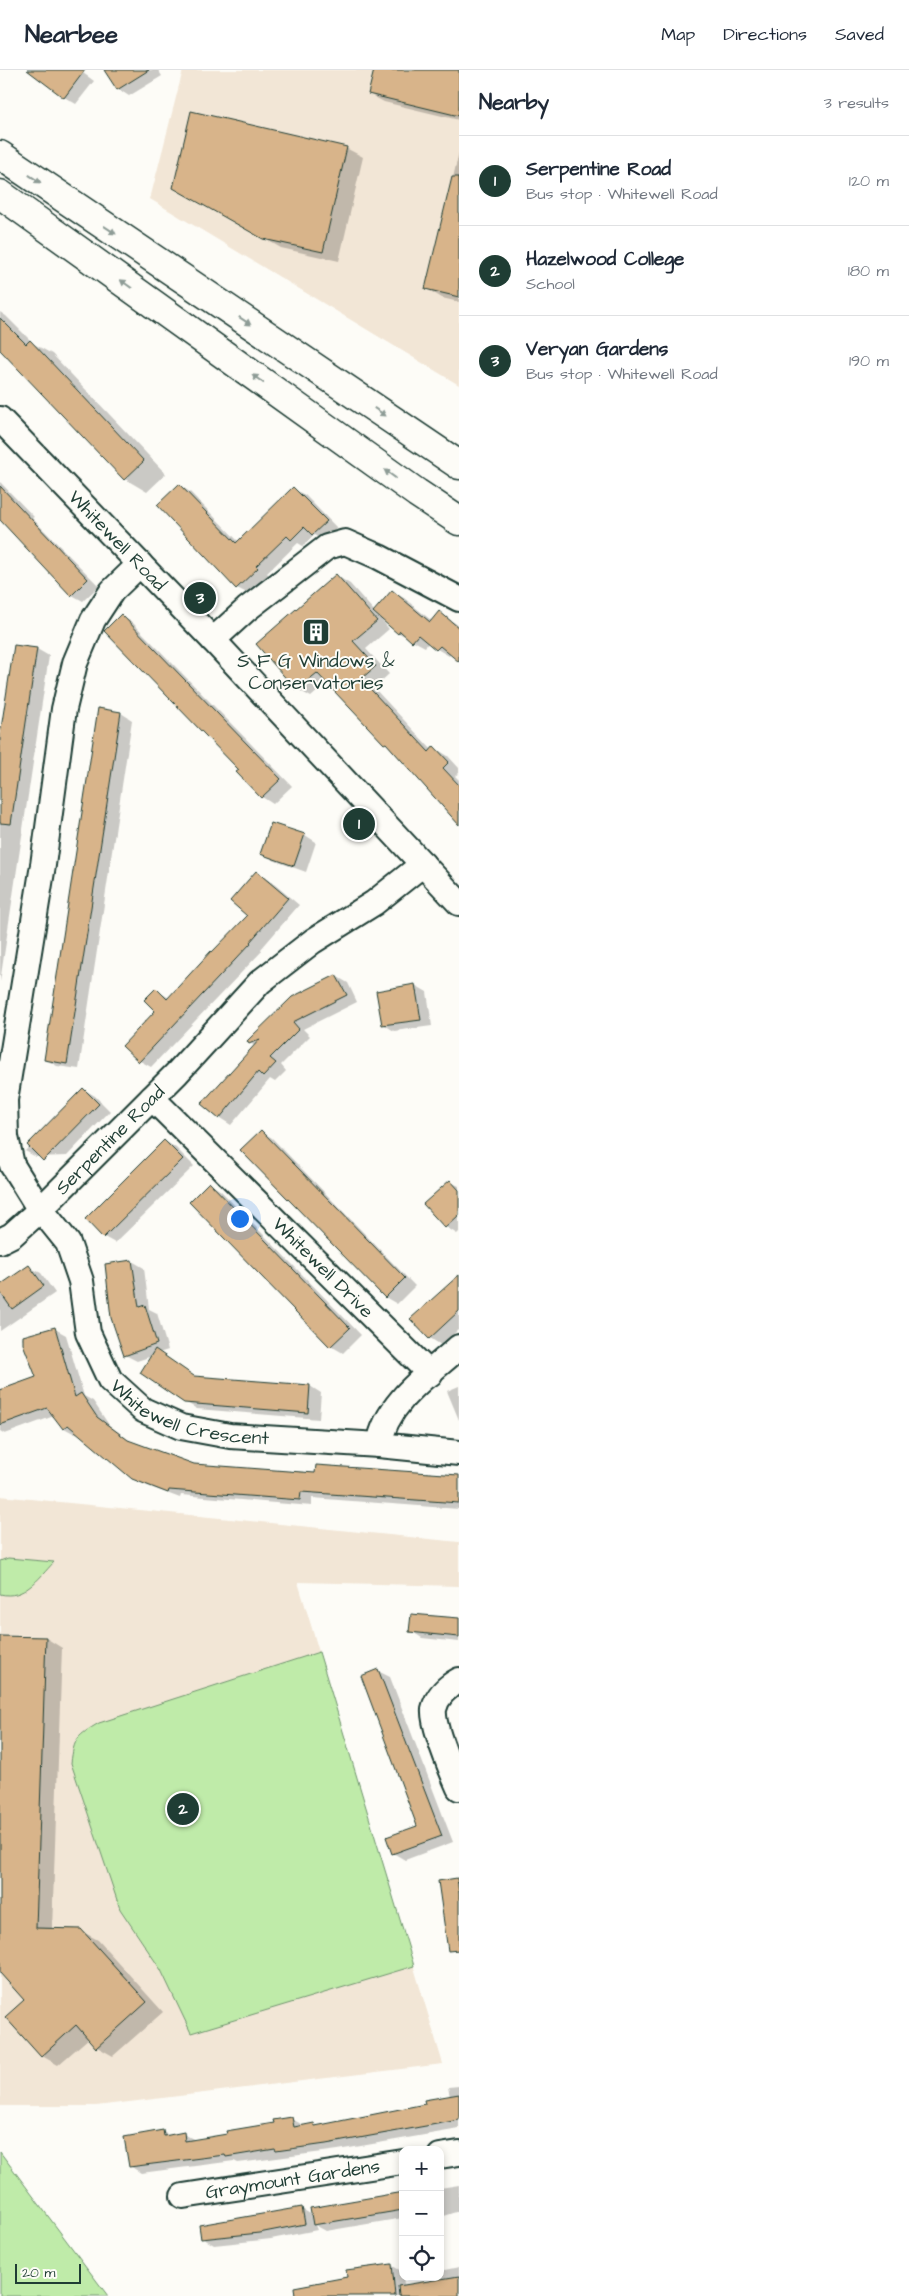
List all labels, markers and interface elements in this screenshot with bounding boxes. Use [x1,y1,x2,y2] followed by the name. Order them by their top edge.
[25,18,118,52] text: Nearbee
[661,22,695,47] text: Map
[723,22,807,47] text: Directions
[835,22,884,47] text: Saved
[479,88,549,117] text: Nearby
[824,92,889,114] text: 3 results
[526,156,671,183] text: Serpentine Road
[494,170,496,192] text: 1
[849,170,889,192] text: 120 m
[28,174,42,184] one-way arrow
[526,183,718,205] text: Bus stop · Whitewell Road
[103,225,117,235] one-way arrow
[526,246,684,273] text: Hazelwood College
[490,260,500,282] text: 2
[848,260,889,282] text: 180 m
[526,273,575,295] text: School
[119,279,133,289] one-way arrow
[238,316,252,326] one-way arrow
[526,336,668,363] text: Veryan Gardens
[491,350,499,372] text: 3
[849,350,889,372] text: 190 m
[526,363,718,385] text: Bus stop · Whitewell Road
[251,374,265,384] one-way arrow
[373,407,386,416] one-way arrow
[383,469,397,479] one-way arrow
[62,484,173,597] street label: Whitewell Road
[184,579,216,617] pin: 3
[301,617,331,647] building icon: S F G Windows & Conservatories
[237,648,395,697] place label: S F G Windows & Conservatories
[343,805,375,843] pin: 1
[49,1079,171,1201] street label: Serpentine Road
[227,1206,253,1232] your location
[266,1211,380,1324] street label: Whitewell Drive
[104,1373,270,1452] street label: Whitewell Crescent
[167,1790,199,1828] pin: 2
[399,2146,444,2281] map controls
[399,2146,444,2191] button: +
[204,2152,382,2206] street label: Graymount Gardens
[399,2191,444,2236] button: −
[399,2236,444,2281] button: locate
[15,2261,81,2284] scale bar
[22,2263,55,2283] text: 20 m

